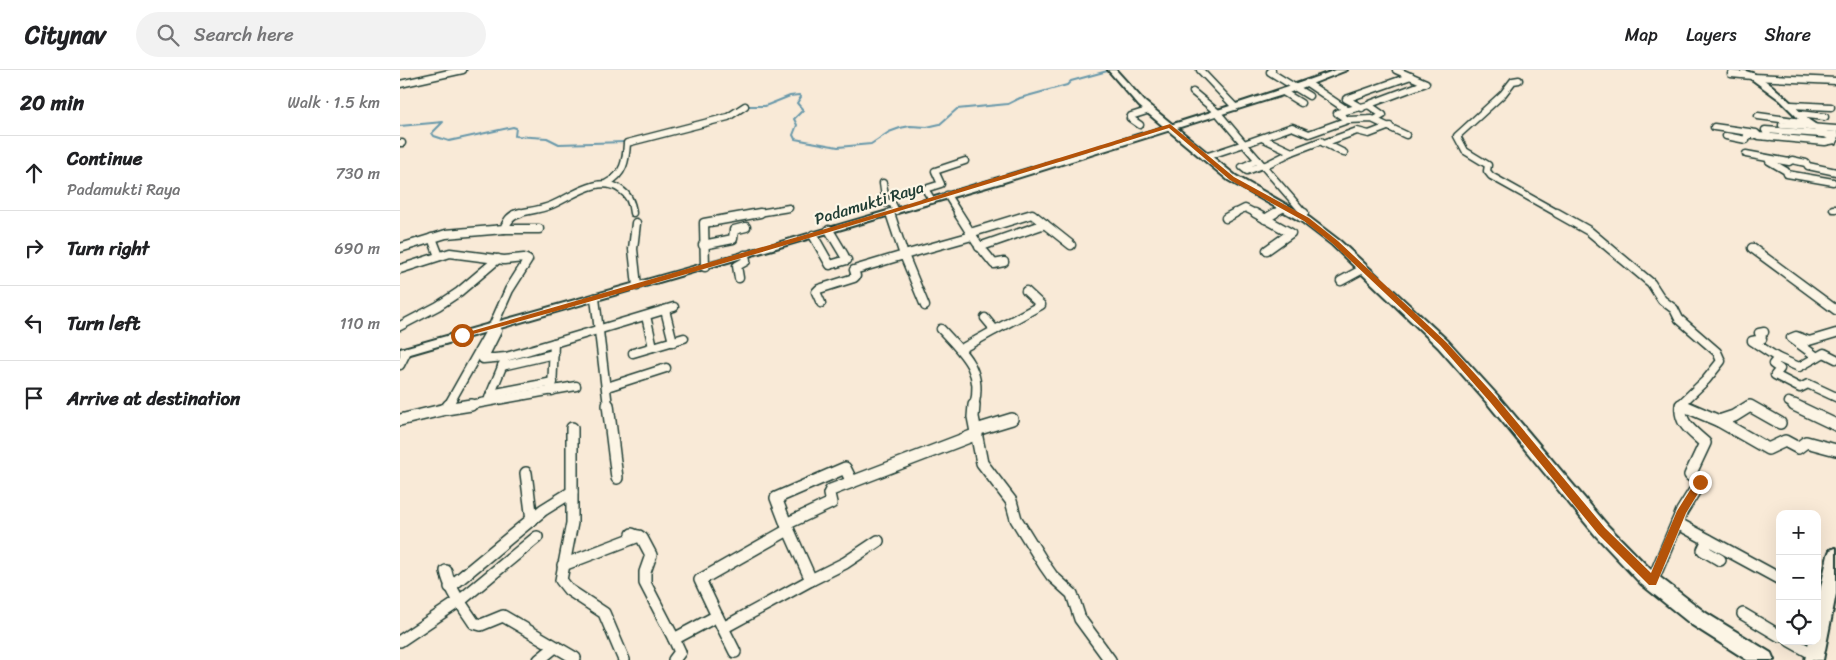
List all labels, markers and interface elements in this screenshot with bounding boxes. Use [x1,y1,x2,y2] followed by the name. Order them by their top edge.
[136,12,486,57] search box
[25,14,106,56] text: Citynav
[194,18,294,51] text: Search here
[1625,19,1658,51] text: Map
[1686,19,1737,51] text: Layers
[1765,19,1811,51] text: Share
[154,21,182,49] icon: search
[20,84,84,122] text: 20 min
[288,88,380,117] text: Walk · 1.5 km
[67,142,143,175] text: Continue
[20,159,48,187] icon: ahead
[336,159,380,188] text: 730 m
[811,173,927,233] street label: Padamukti Raya
[67,175,180,204] text: Padamukti Raya
[67,232,149,265] text: Turn right
[20,234,48,262] icon: right
[335,234,380,263] text: 690 m
[67,307,140,340] text: Turn left
[20,309,48,337] icon: left
[340,309,380,338] text: 110 m
[451,324,474,347] route start
[67,382,240,415] text: Arrive at destination
[20,384,48,412] icon: arrive
[1689,471,1712,494] route end
[1776,510,1821,645] map controls
[1776,510,1821,555] button: +
[1776,555,1821,600] button: −
[1776,600,1821,645] button: locate

